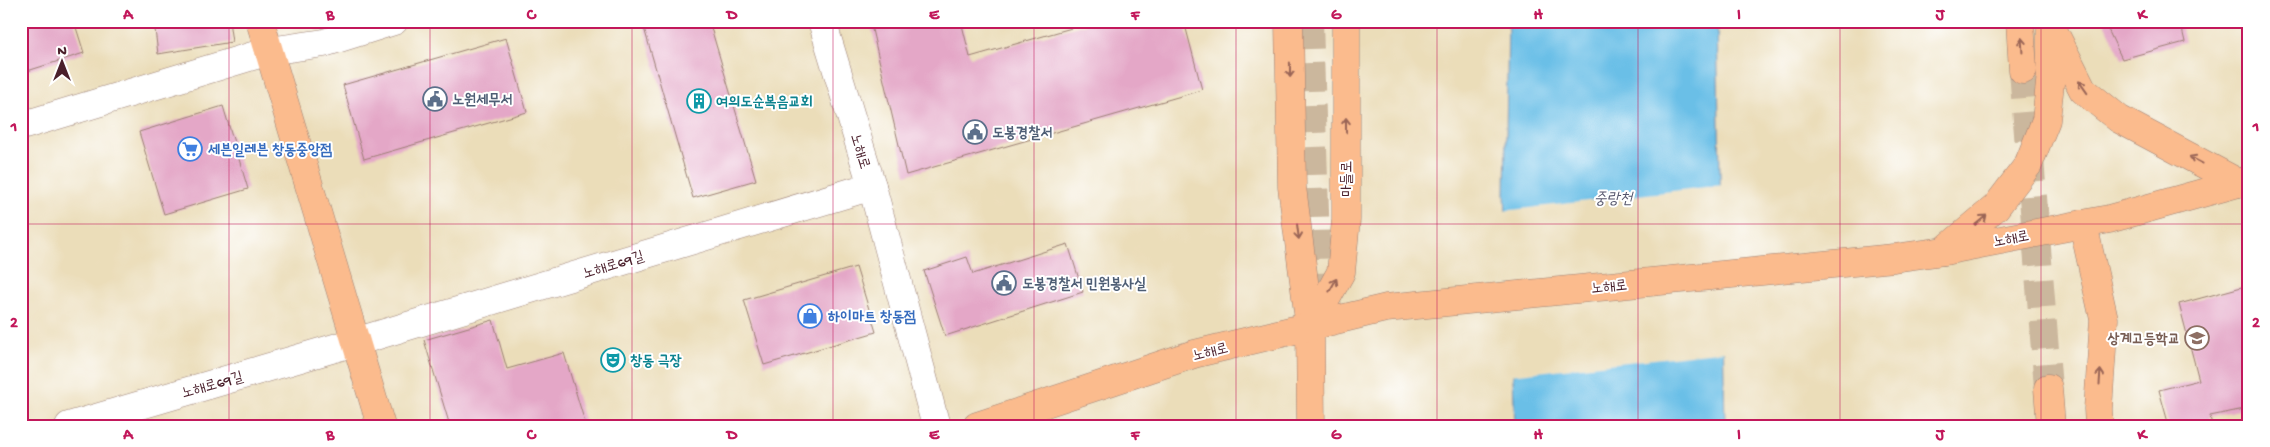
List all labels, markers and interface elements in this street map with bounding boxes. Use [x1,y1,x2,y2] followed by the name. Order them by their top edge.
[122,7,134,26] text: A
[325,7,335,26] text: B
[526,7,537,26] text: C
[725,7,738,26] text: D
[929,7,940,26] text: E
[1130,7,1141,26] text: F
[1331,7,1342,26] text: G
[1533,7,1543,26] text: H
[1737,7,1741,26] text: I
[1935,7,1946,26] text: J
[2137,7,2149,26] text: K
[38,38,88,88] north arrow
[2017,38,2026,54] one-way arrow
[57,43,67,60] text: N
[1285,62,1294,78] one-way arrow
[2078,80,2088,94] one-way arrow
[422,86,448,112] public building icon: 노원세무서
[686,88,712,114] building icon: 여의도순복음교회
[452,92,512,110] place label: 노원세무서
[716,94,813,112] place label: 여의도순복음교회
[1341,117,1351,134] one-way arrow
[10,119,17,138] text: 1
[962,119,988,145] public building icon: 도봉경찰서
[2252,119,2259,138] text: 1
[992,125,1052,143] place label: 도봉경찰서
[845,132,873,172] street label: 노해로
[177,136,203,162] supermarket icon: 세븐일레븐 창동중앙점
[208,142,332,160] place label: 세븐일레븐 창동중앙점
[2188,155,2203,165] one-way arrow
[1339,161,1357,197] street label: 마들로
[1594,191,1634,210] water label: 중랑천
[1975,214,1988,225] one-way arrow
[1293,224,1303,240] one-way arrow
[1992,228,2031,252] street label: 노해로
[581,248,647,284] street label: 노해로69길
[991,270,1017,296] public building icon: 도봉경찰서 민원봉사실
[1022,276,1147,294] place label: 도봉경찰서 민원봉사실
[1590,277,1628,299] street label: 노해로
[1329,279,1339,293] one-way arrow
[797,303,823,329] shop icon: 하이마트 창동점
[828,309,916,327] place label: 하이마트 창동점
[10,315,18,334] text: 2
[2252,315,2260,334] text: 2
[2184,325,2210,351] school or university icon: 상계고등학교
[2108,331,2180,349] place label: 상계고등학교
[1191,340,1230,366] street label: 노해로
[600,347,626,373] theatre icon: 창동 극장
[630,353,682,371] place label: 창동 극장
[180,369,246,403] street label: 노해로69길
[2095,369,2105,385] one-way arrow
[122,427,134,446] text: A
[325,427,335,446] text: B
[526,427,537,446] text: C
[725,427,738,446] text: D
[929,427,940,446] text: E
[1130,427,1141,446] text: F
[1331,427,1342,446] text: G
[1533,427,1543,446] text: H
[1737,427,1741,446] text: I
[1935,427,1946,446] text: J
[2137,427,2149,446] text: K

